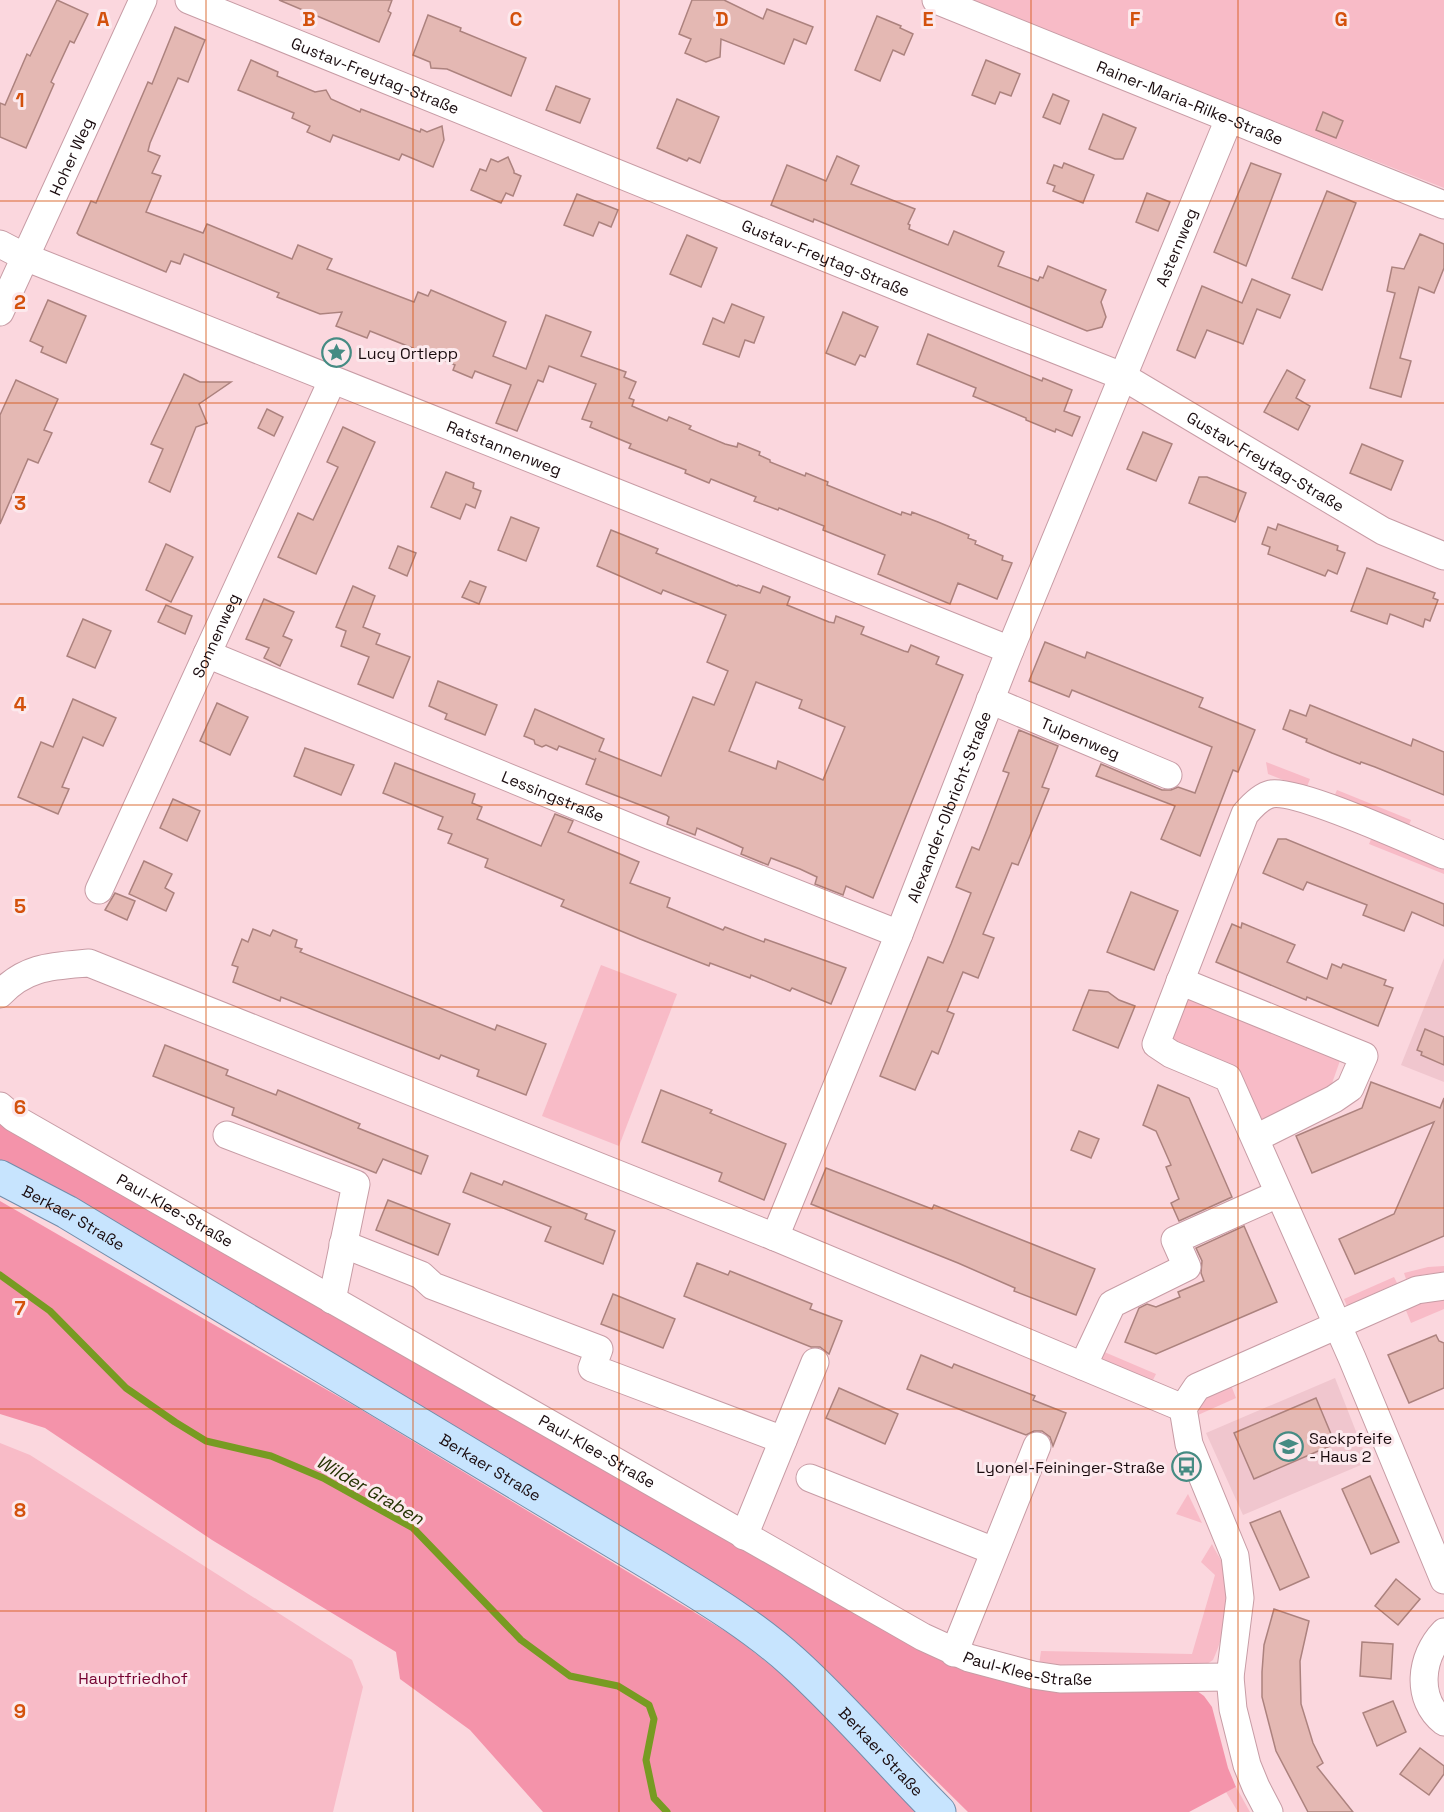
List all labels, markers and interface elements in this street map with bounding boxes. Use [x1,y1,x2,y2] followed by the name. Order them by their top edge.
[97,6,110,32] text: A
[302,6,316,32] text: B
[510,6,523,32] text: C
[715,6,729,32] text: D
[922,6,934,32] text: E
[1130,6,1141,32] text: F
[1334,6,1348,32] text: G
[288,32,462,119] street label: Gustav-Freytag-Straße
[1093,56,1286,150] street label: Rainer-Maria-Rilke-Straße
[15,87,25,113] text: 1
[45,115,99,199] street label: Hoher Weg
[1151,205,1202,290] street label: Asternweg
[738,215,913,302] street label: Gustav-Freytag-Straße
[14,289,26,315] text: 2
[321,337,353,369] place icon: Lucy Ortlepp
[358,343,458,364] place label: Lucy Ortlepp
[1183,407,1348,517] street label: Gustav-Freytag-Straße
[443,416,565,481] street label: Ratstannenweg
[14,490,26,516] text: 3
[188,590,244,681] street label: Sonnenweg
[14,691,27,717] text: 4
[902,708,996,906] street label: Alexander-Olbricht-Straße
[1037,713,1123,764] street label: Tulpenweg
[498,766,607,827] street label: Lessingstraße
[14,893,26,919] text: 5
[14,1094,26,1120] text: 6
[113,1169,237,1252] street label: Paul-Klee-Straße
[18,1180,129,1255] street label: Berkaer Straße
[14,1295,26,1321] text: 7
[535,1410,659,1493] street label: Paul-Klee-Straße
[1309,1428,1392,1467] place label: Sackpfeife - Haus 2
[436,1429,545,1506] street label: Berkaer Straße
[1272,1431,1304,1463] school or university icon: Sackpfeife - Haus 2
[312,1450,429,1530] water label: Wilder Graben
[1170,1451,1202,1483] bus stop icon: Lyonel-Feininger-Straße
[976,1457,1165,1478] place label: Lyonel-Feininger-Straße
[14,1497,26,1523] text: 8
[960,1647,1092,1690] street label: Paul-Klee-Straße
[78,1668,188,1689] park label: Hauptfriedhof
[14,1698,26,1724] text: 9
[834,1703,928,1801] street label: Berkaer Straße

